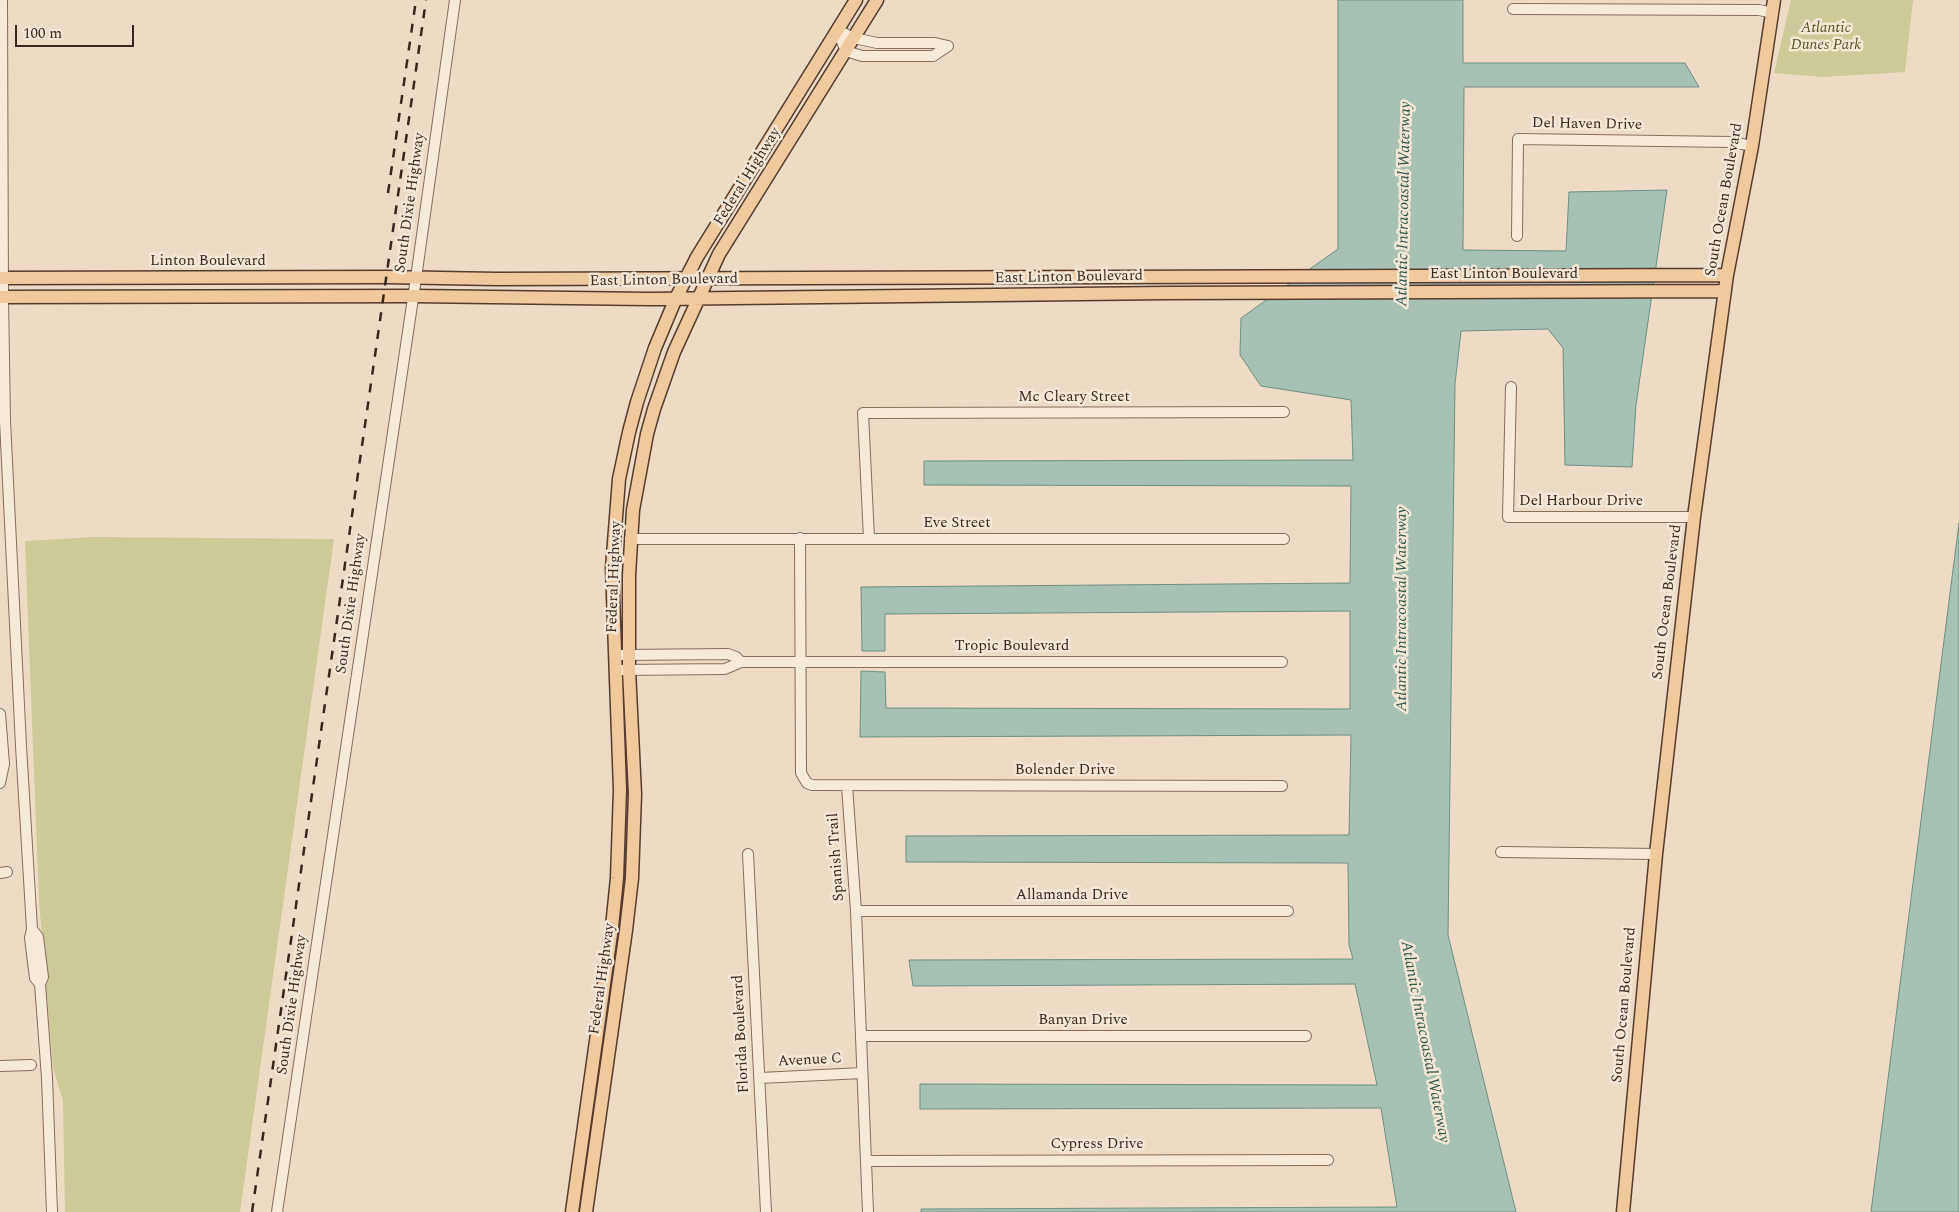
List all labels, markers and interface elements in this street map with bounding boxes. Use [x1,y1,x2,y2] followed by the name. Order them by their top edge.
[18,15,136,47] scale bar
[1791,20,1861,55] park label: Atlantic Dunes Park
[23,22,62,45] text: 100 m
[1394,101,1416,307] water label: Atlantic Intracoastal Waterway
[1532,115,1642,135] street label: Del Haven Drive
[1703,122,1747,278] street label: South Ocean Boulevard
[711,125,785,229] street label: Federal Highway
[392,132,430,274] street label: South Dixie Highway
[150,253,266,271] street label: Linton Boulevard
[1430,266,1578,284] street label: East Linton Boulevard
[995,268,1143,288] street label: East Linton Boulevard
[590,271,738,291] street label: East Linton Boulevard
[1018,389,1130,407] street label: Mc Cleary Street
[1519,493,1643,511] street label: Del Harbour Drive
[1393,507,1413,711] water label: Atlantic Intracoastal Waterway
[923,515,991,533] street label: Eve Street
[604,521,626,633] street label: Federal Highway
[1650,523,1686,681] street label: South Ocean Boulevard
[333,533,371,675] street label: South Dixie Highway
[955,638,1069,656] street label: Tropic Boulevard
[1015,762,1115,780] street label: Bolender Drive
[825,812,849,902] street label: Spanish Trail
[1016,887,1128,905] street label: Allamanda Drive
[586,922,620,1036] street label: Federal Highway
[1609,926,1641,1084] street label: South Ocean Boulevard
[274,934,312,1076] street label: South Dixie Highway
[1395,940,1453,1144] water label: Atlantic Intracoastal Waterway
[730,974,754,1094] street label: Florida Boulevard
[1038,1012,1128,1030] street label: Banyan Drive
[777,1050,843,1072] street label: Avenue C
[1050,1136,1144,1154] street label: Cypress Drive

